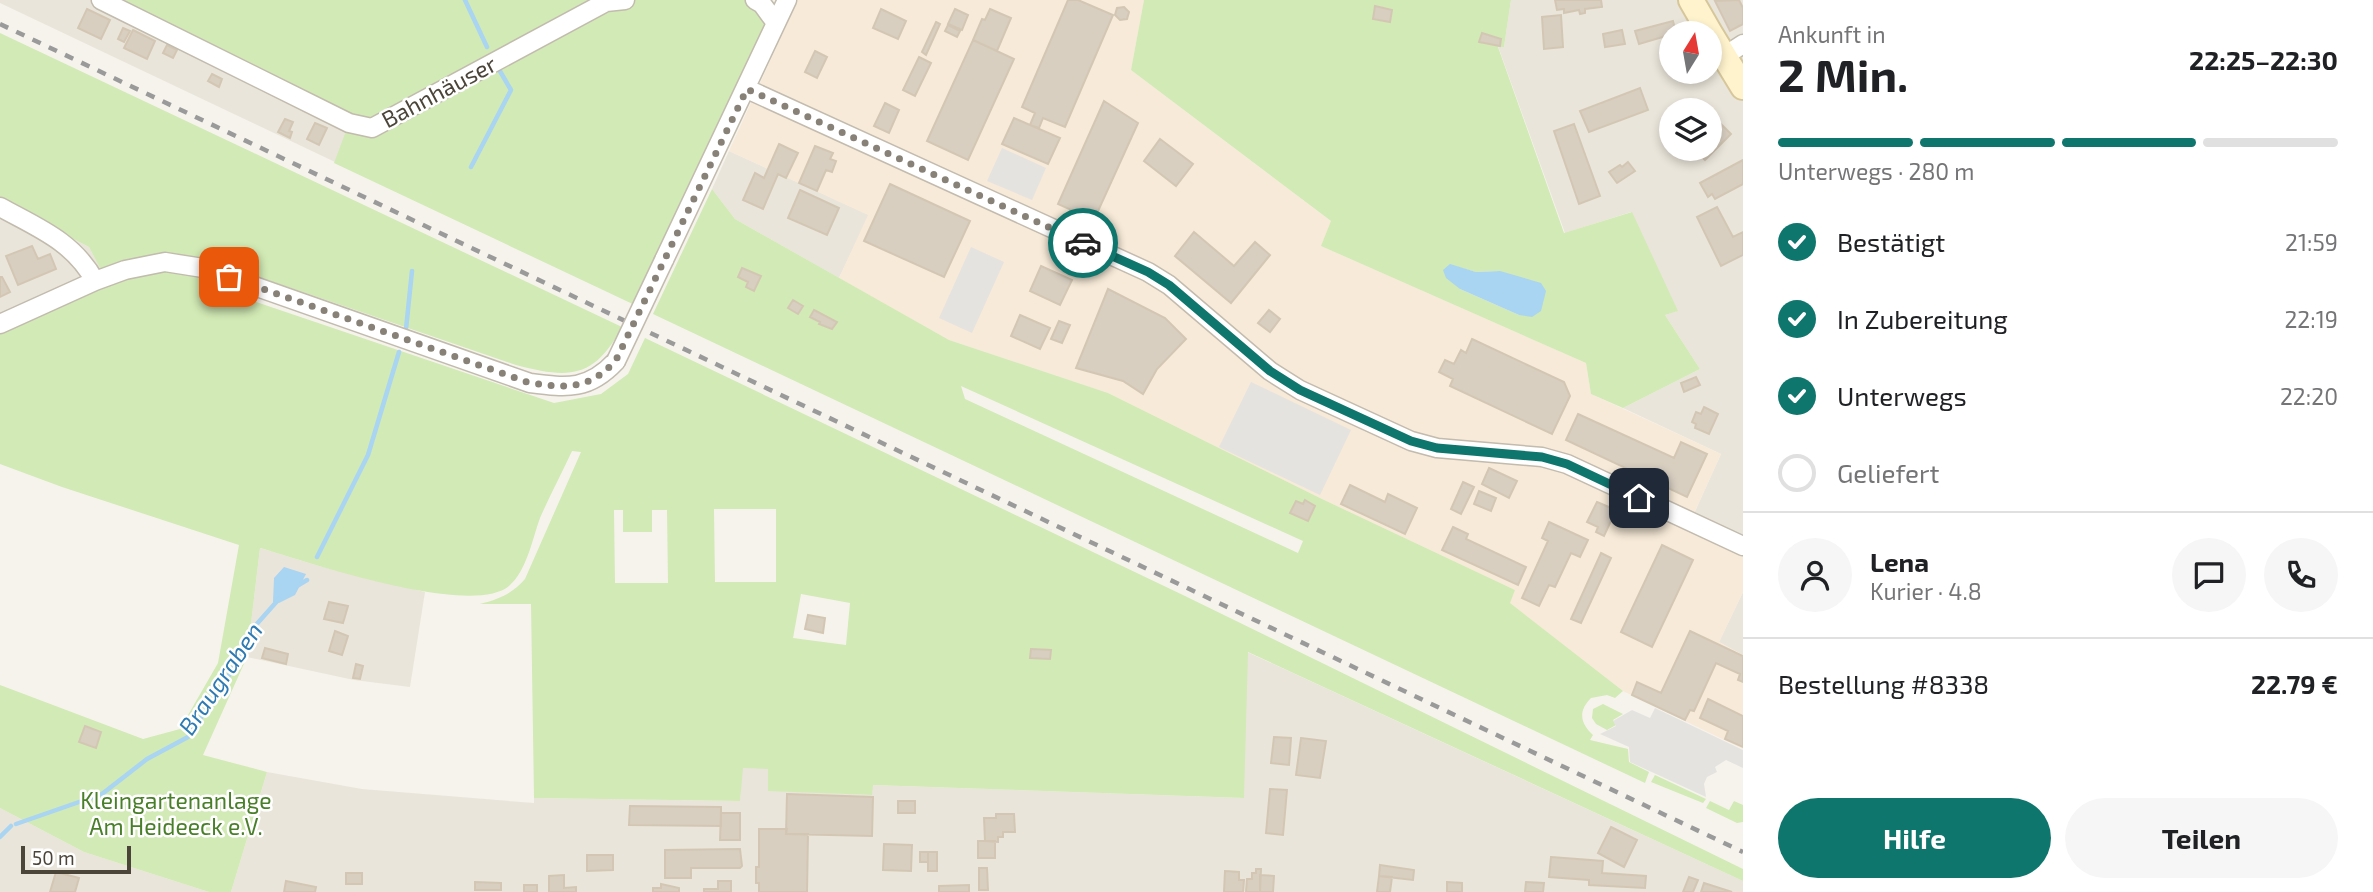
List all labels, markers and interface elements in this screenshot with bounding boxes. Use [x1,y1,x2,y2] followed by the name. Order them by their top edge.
[1778,20,1886,48] text: Ankunft in
[1659,21,1722,84] north arrow
[1659,21,1722,161] map controls
[2189,44,2338,75] text: 22:25–22:30
[1778,46,1908,101] text: 2 Min.
[376,49,501,133] street label: Bahnhäuser
[1659,98,1722,161] button: layers
[1778,157,1975,185] text: Unterwegs · 280 m
[1048,208,1118,278] courier
[1778,223,1816,261] icon: check
[1064,224,1102,262] icon: car
[1837,226,1945,257] text: Bestätigt
[2285,228,2338,256] text: 21:59
[199,247,259,307] pin
[210,258,248,296] icon: bag
[1778,300,1816,338] icon: check
[1837,303,2008,334] text: In Zubereitung
[2284,305,2338,333] text: 22:19
[1778,377,1816,415] icon: check
[1837,380,1967,411] text: Unterwegs
[2280,382,2338,410] text: 22:20
[1837,457,1939,488] text: Geliefert
[1609,468,1669,528] pin
[1620,479,1658,517] icon: home
[1778,538,1852,612] button: person
[2172,538,2246,612] button: chat
[2264,538,2338,612] button: phone
[1870,546,1929,577] text: Lena
[1870,577,1982,605] text: Kurier · 4.8
[172,617,268,740] water label: Braugraben
[1778,668,1989,699] text: Bestellung #8338
[2251,668,2338,699] text: 22.79 €
[80,786,272,840] park label: Kleingartenanlage Am Heideeck e.V.
[1778,798,2051,878] button: Hilfe
[2065,798,2338,878] button: Teilen
[21,843,131,875] scale bar
[32,846,75,869] text: 50 m

